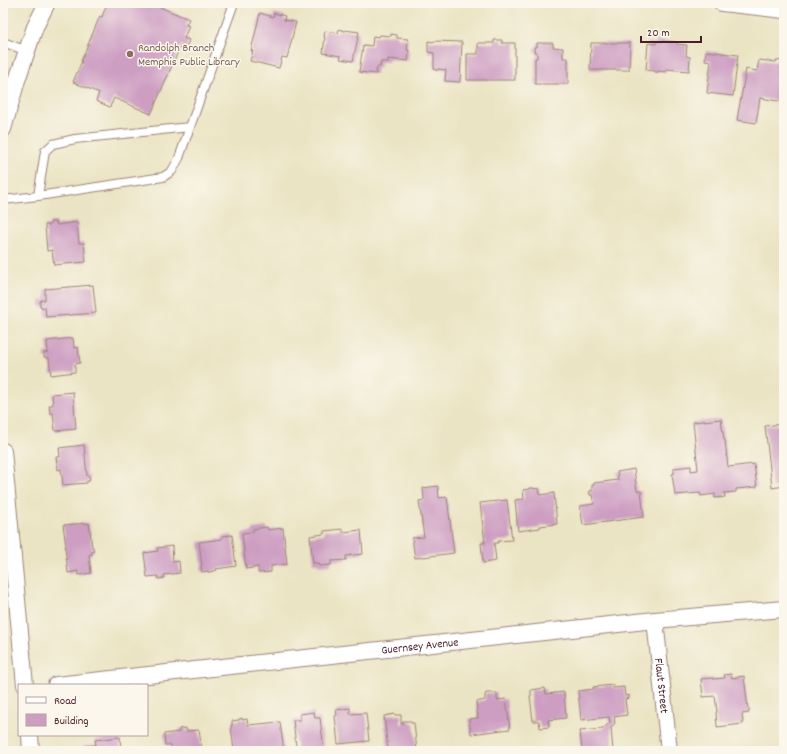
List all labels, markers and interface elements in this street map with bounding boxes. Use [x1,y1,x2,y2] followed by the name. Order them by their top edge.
[641,18,701,44] scale bar
[647,25,670,42] text: 20 m
[138,40,241,71] place label: Randolph Branch Memphis Public Library
[125,49,135,59] marker: Randolph Branch Memphis Public Library
[381,634,459,660] street label: Guernsey Avenue
[649,657,672,715] street label: Flaut Street
[18,684,148,736] legend
[54,693,76,710] text: Road
[54,713,89,730] text: Building

